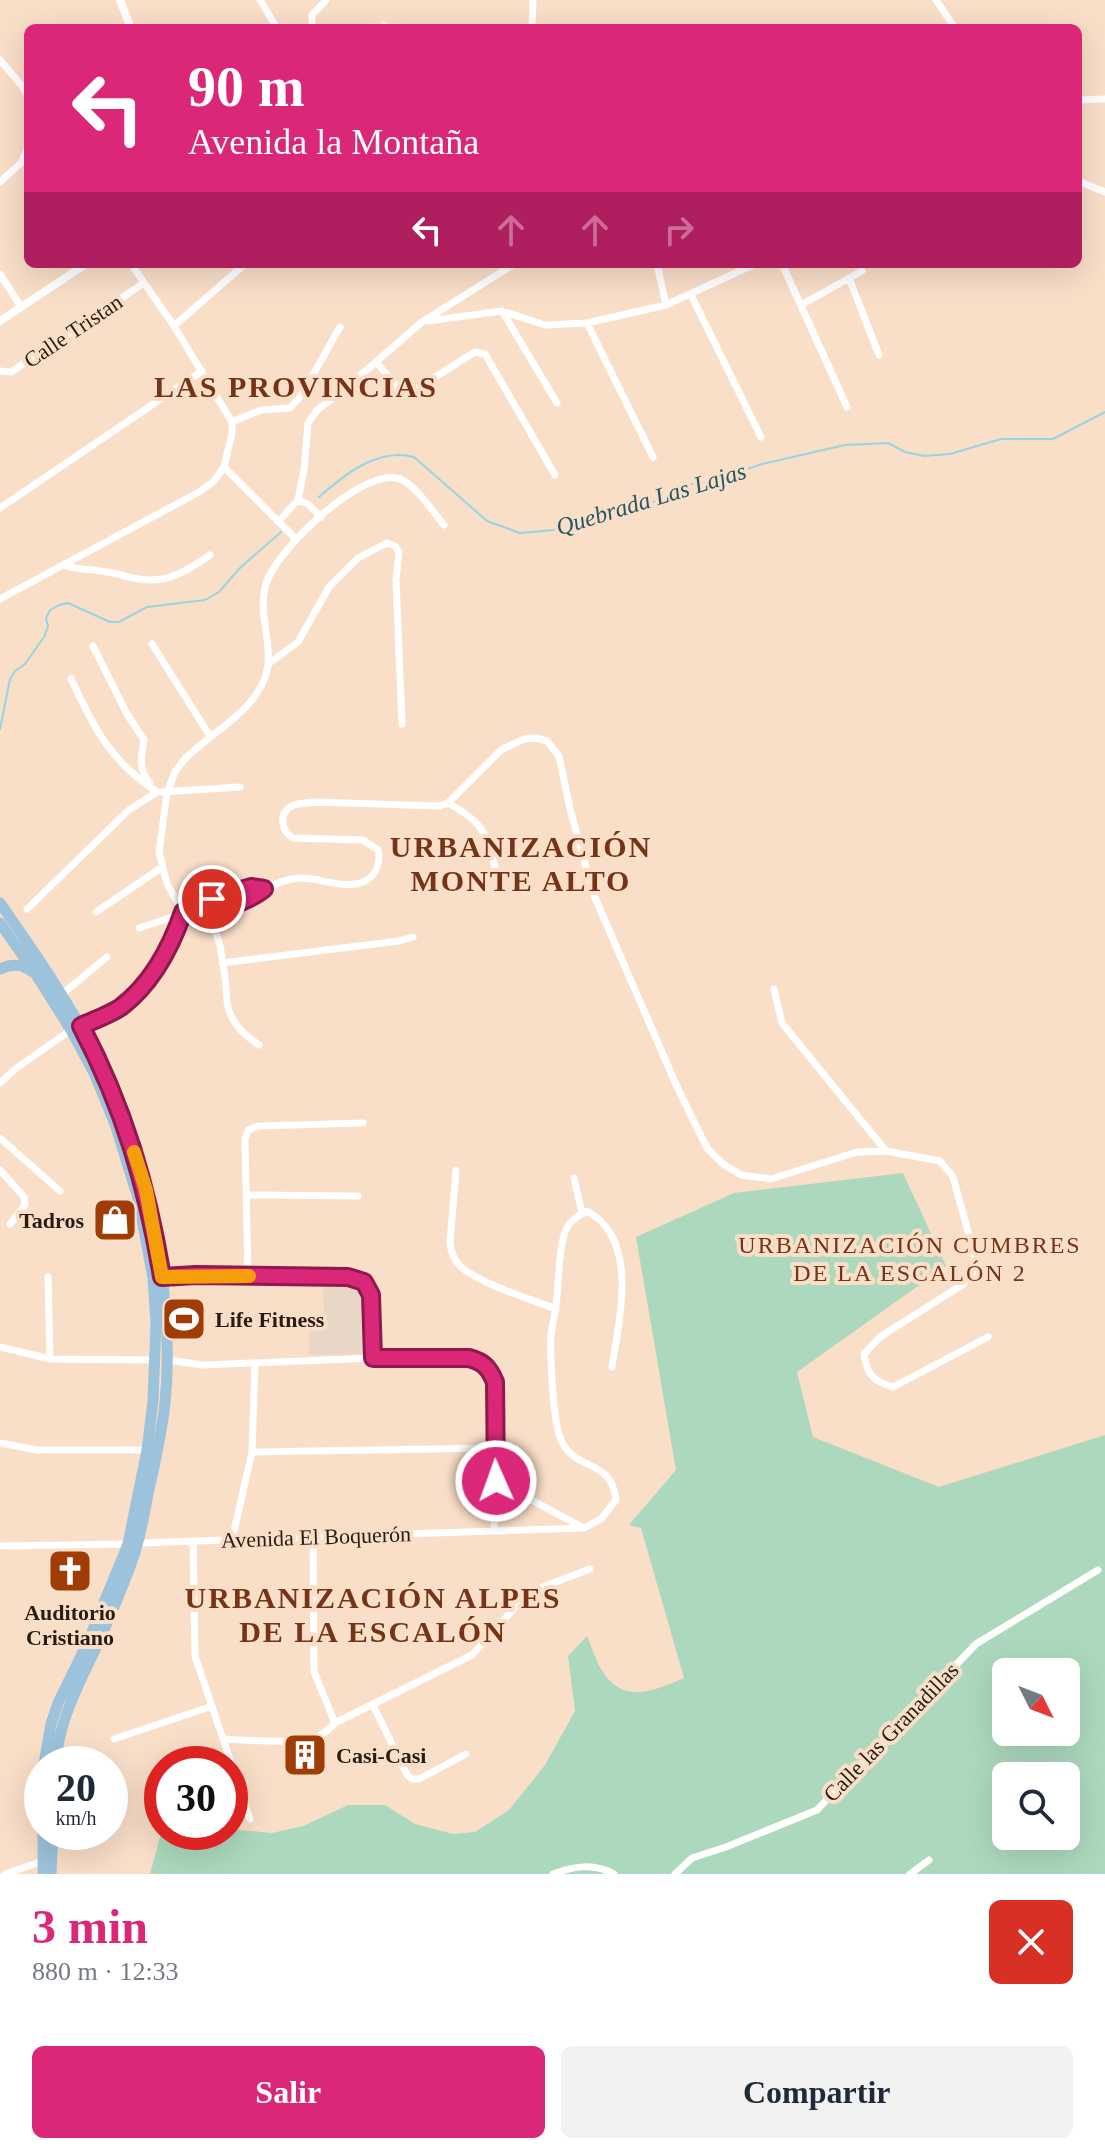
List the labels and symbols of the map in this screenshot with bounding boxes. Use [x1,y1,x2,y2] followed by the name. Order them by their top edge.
[19,289,127,373] street label: Calle Tristan
[154,370,438,403] district label: LAS PROVINCIAS
[553,458,749,540] water label: Quebrada Las Lajas
[390,830,652,897] district label: URBANIZACIÓN MONTE ALTO
[178,865,246,933] pin
[91,1196,139,1244] shop icon: Tadros
[19,1208,84,1233] place label: Tadros
[738,1232,1082,1286] district label: URBANIZACIÓN CUMBRES DE LA ESCALÓN 2
[160,1295,208,1343] sports icon: Life Fitness
[215,1307,325,1332] place label: Life Fitness
[454,1439,538,1523] position arrow
[221,1521,411,1553] street label: Avenida El Boquerón
[46,1547,94,1595] church icon: Auditorio Cristiano
[185,1581,561,1648] district label: URBANIZACIÓN ALPES DE LA ESCALÓN
[24,1600,116,1650] place label: Auditorio Cristiano
[818,1657,964,1807] street label: Calle las Granadillas
[992,1658,1080,1746] north arrow
[281,1731,329,1779] building icon: Casi-Casi
[336,1743,426,1768] place label: Casi-Casi
[144,1746,248,1850] speed limit sign: 30

